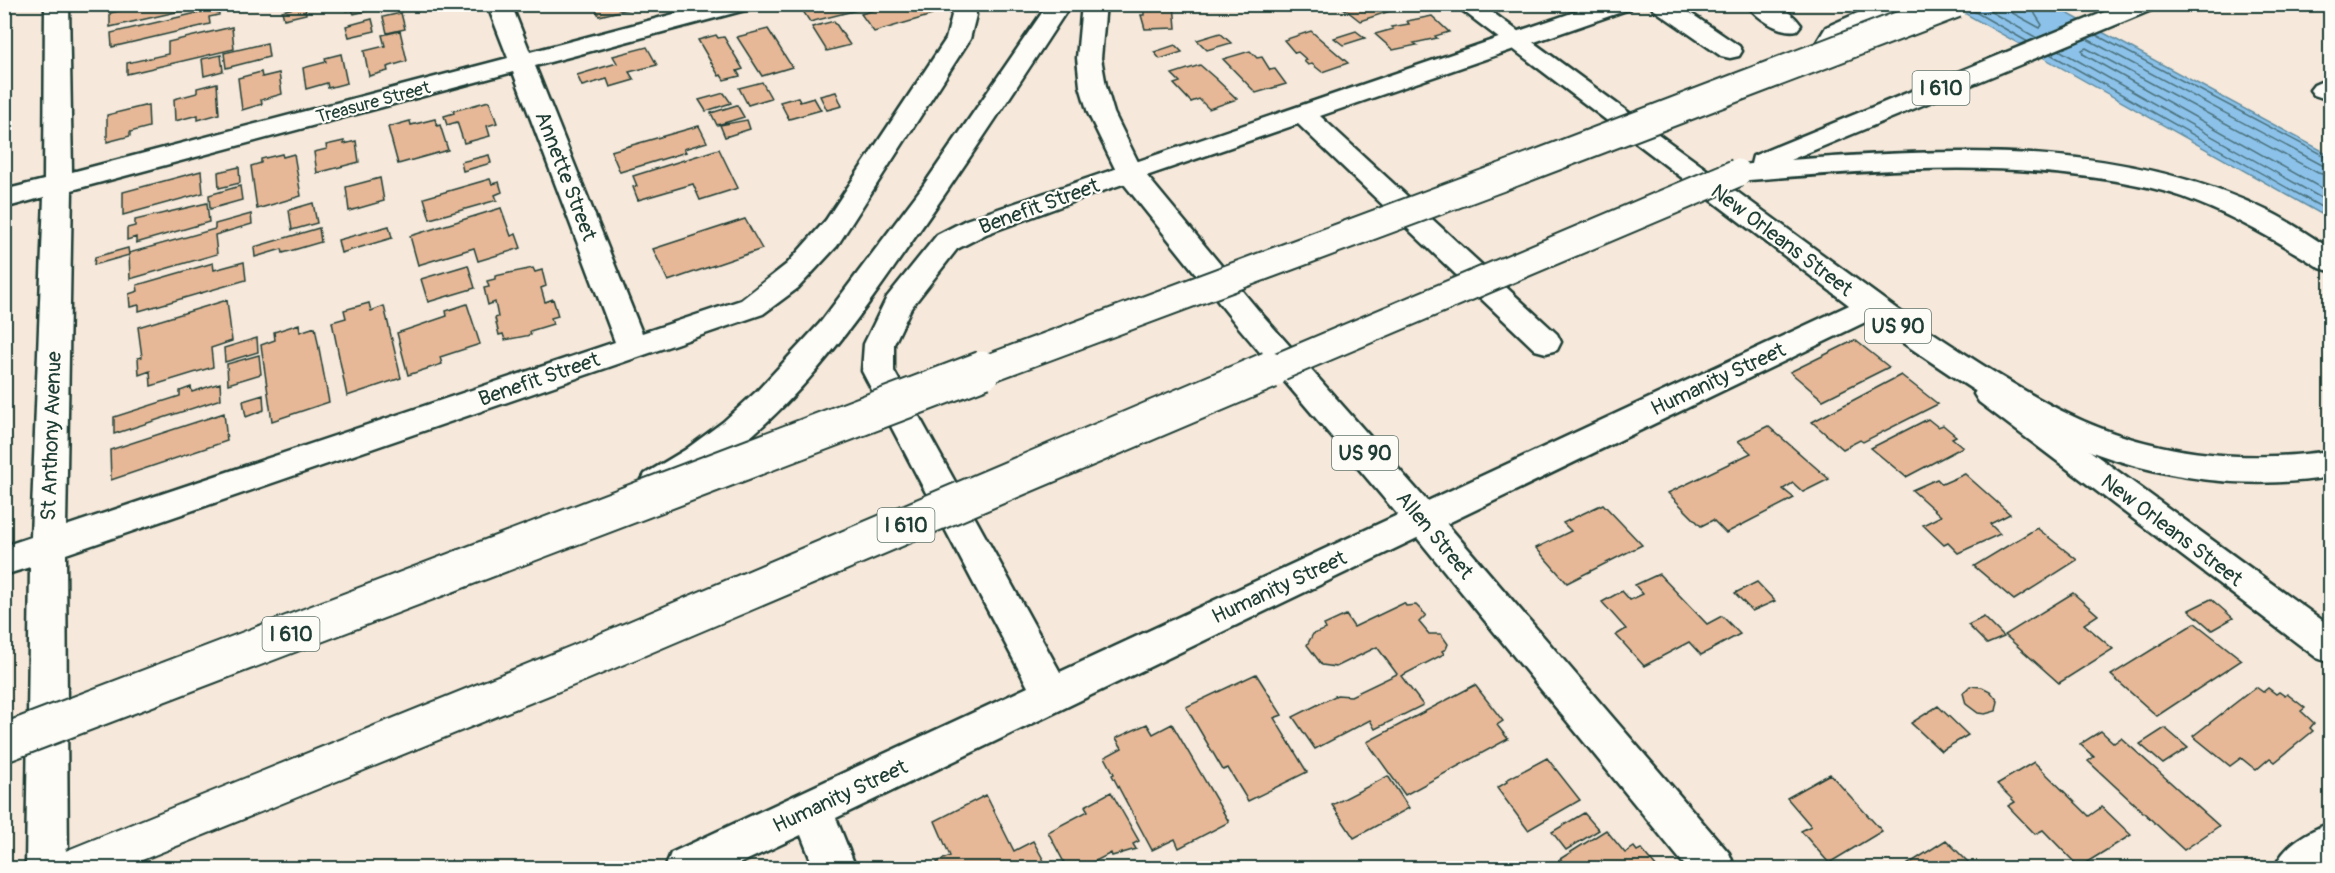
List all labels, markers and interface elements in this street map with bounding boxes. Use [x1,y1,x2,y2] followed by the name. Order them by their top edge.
[1912,71,1970,105] road number: I 610
[314,76,433,129] street label: Treasure Street
[528,108,603,245] street label: Annette Street
[975,172,1104,241] street label: Benefit Street
[1705,178,1859,303] street label: New Orleans Street
[1865,309,1931,343] road number: US 90
[1647,336,1790,422] street label: Humanity Street
[475,346,604,413] street label: Benefit Street
[35,350,68,521] street label: St Anthony Avenue
[1332,436,1398,470] road number: US 90
[2095,468,2249,593] street label: New Orleans Street
[1390,486,1480,585] street label: Allen Street
[878,508,934,542] road number: I 610
[1208,544,1351,630] street label: Humanity Street
[262,617,320,651] road number: I 610
[769,753,912,839] street label: Humanity Street

